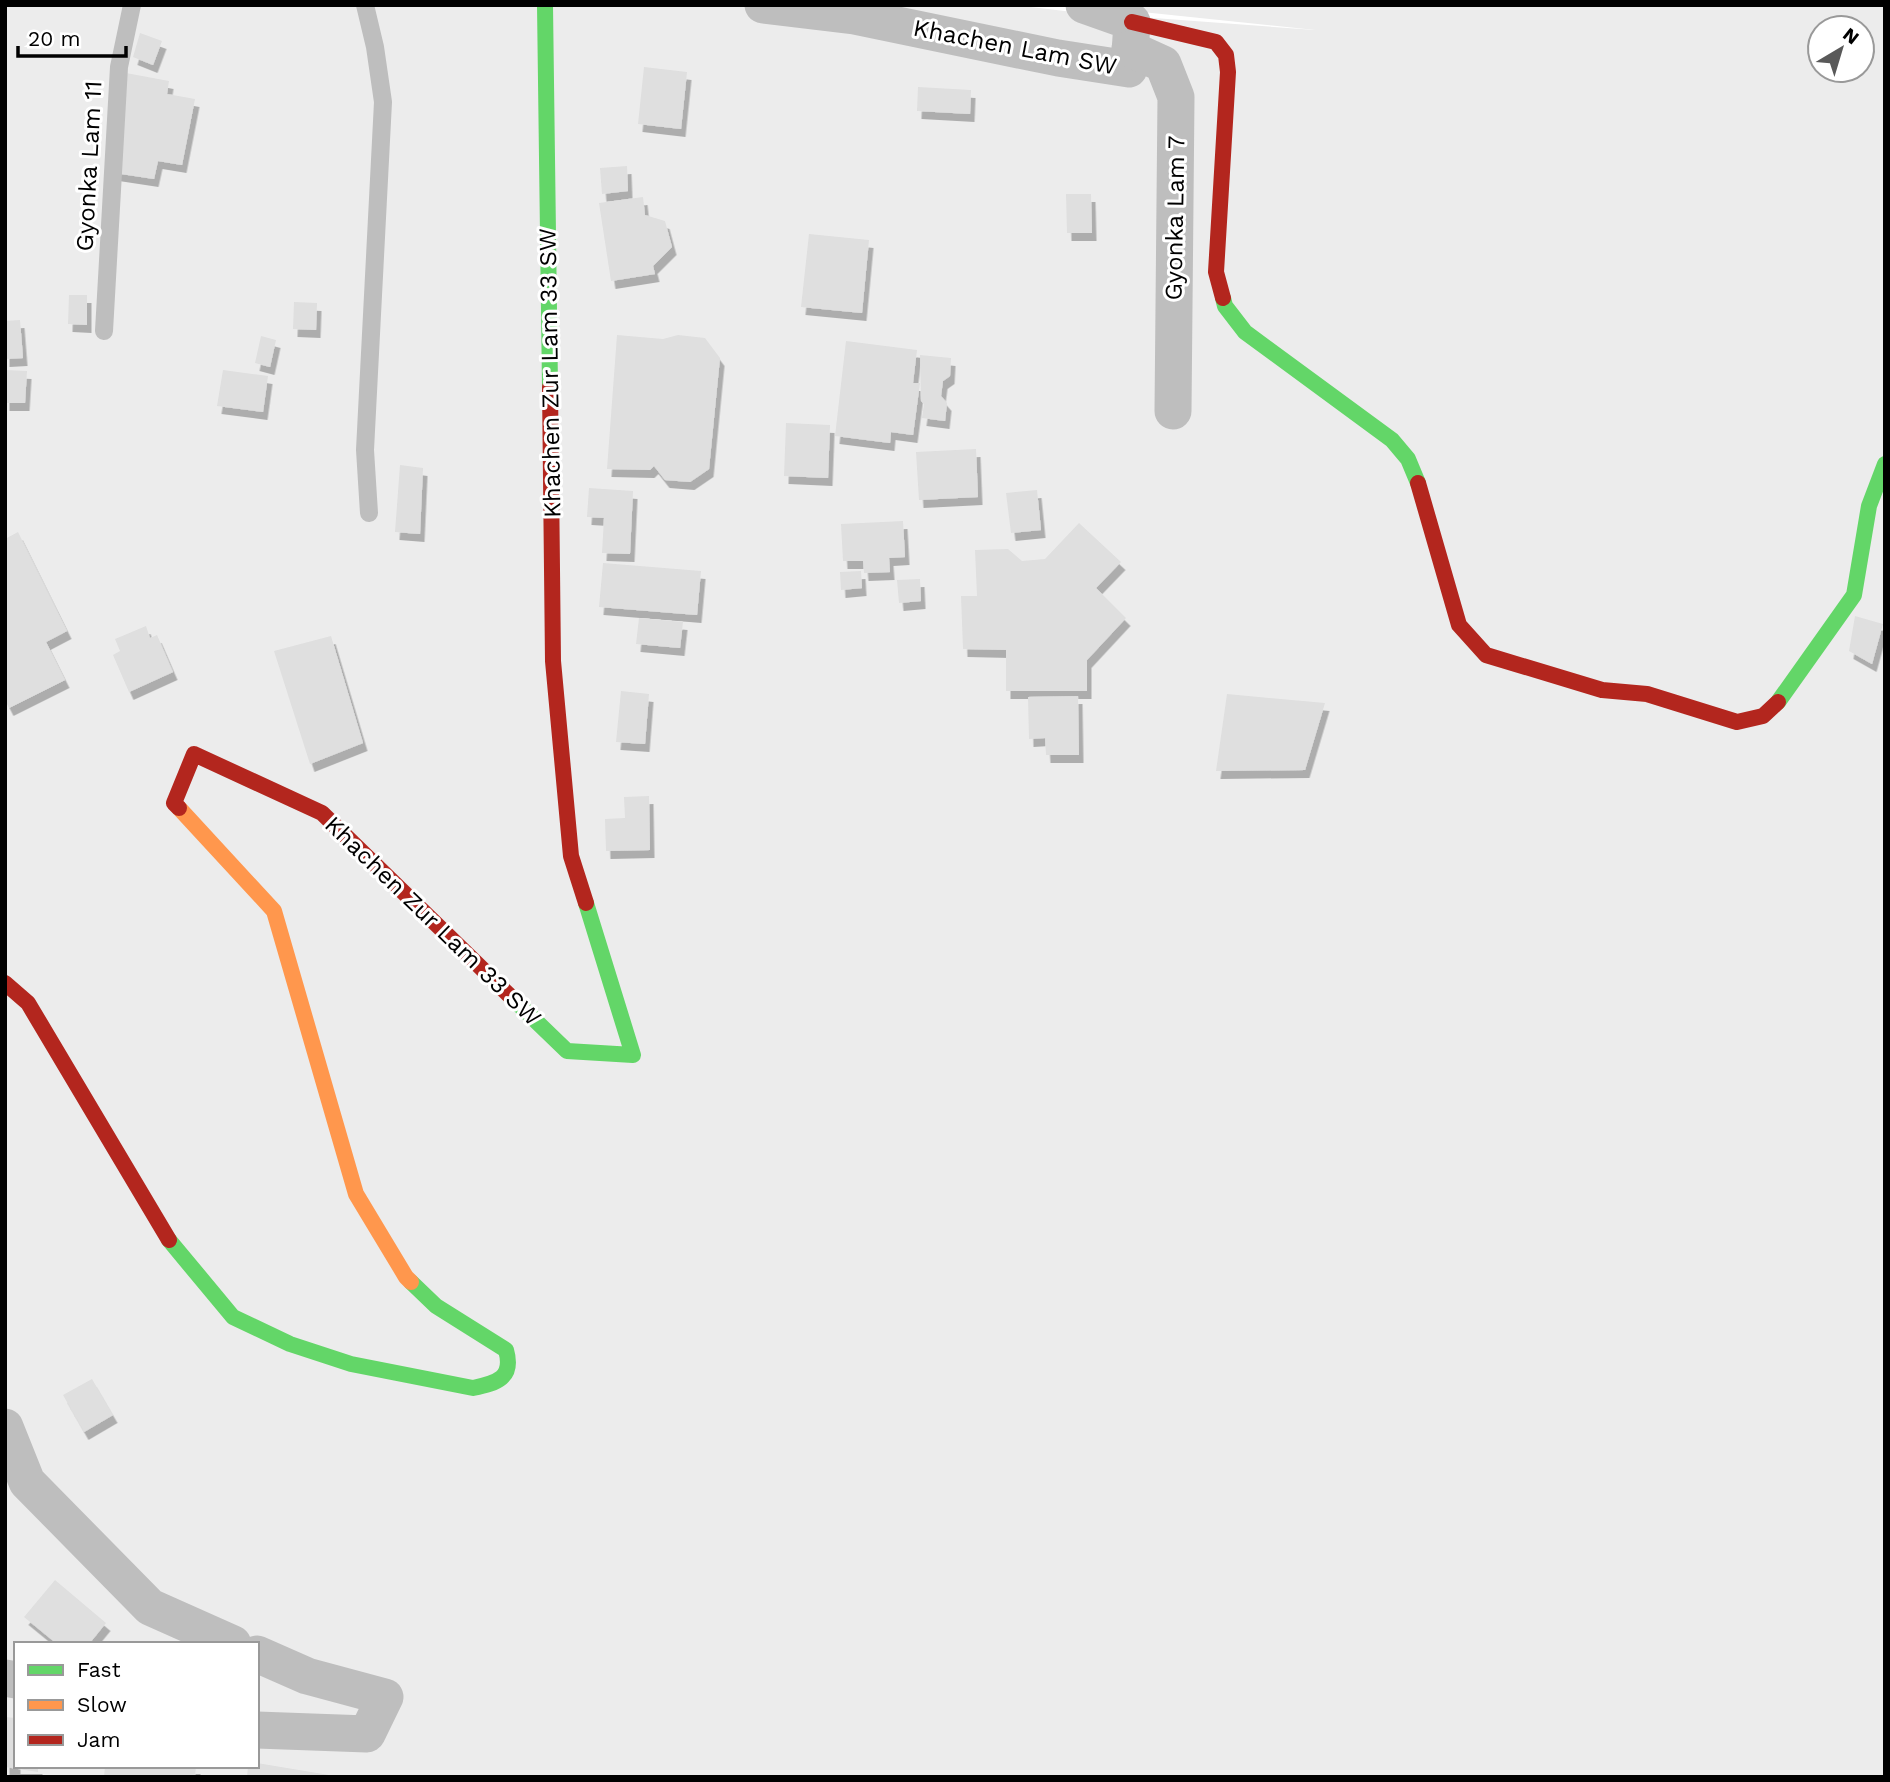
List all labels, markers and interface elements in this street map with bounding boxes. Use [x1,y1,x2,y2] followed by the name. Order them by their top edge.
[18,14,126,58] scale bar
[911,14,1119,80] street label: Khachen Lam SW
[1806,14,1876,84] north arrow
[1839,23,1864,49] text: N
[28,26,80,51] text: 20 m
[71,80,107,252] street label: Gyonka Lam 11
[1160,135,1190,301] street label: Gyonka Lam 7
[533,228,567,518] street label: Khachen Zur Lam 33 SW
[319,810,547,1032] street label: Khachen Zur Lam 33 SW
[14,1642,259,1768] legend
[77,1657,121,1682] text: Fast
[77,1692,127,1717] text: Slow
[77,1727,120,1752] text: Jam

